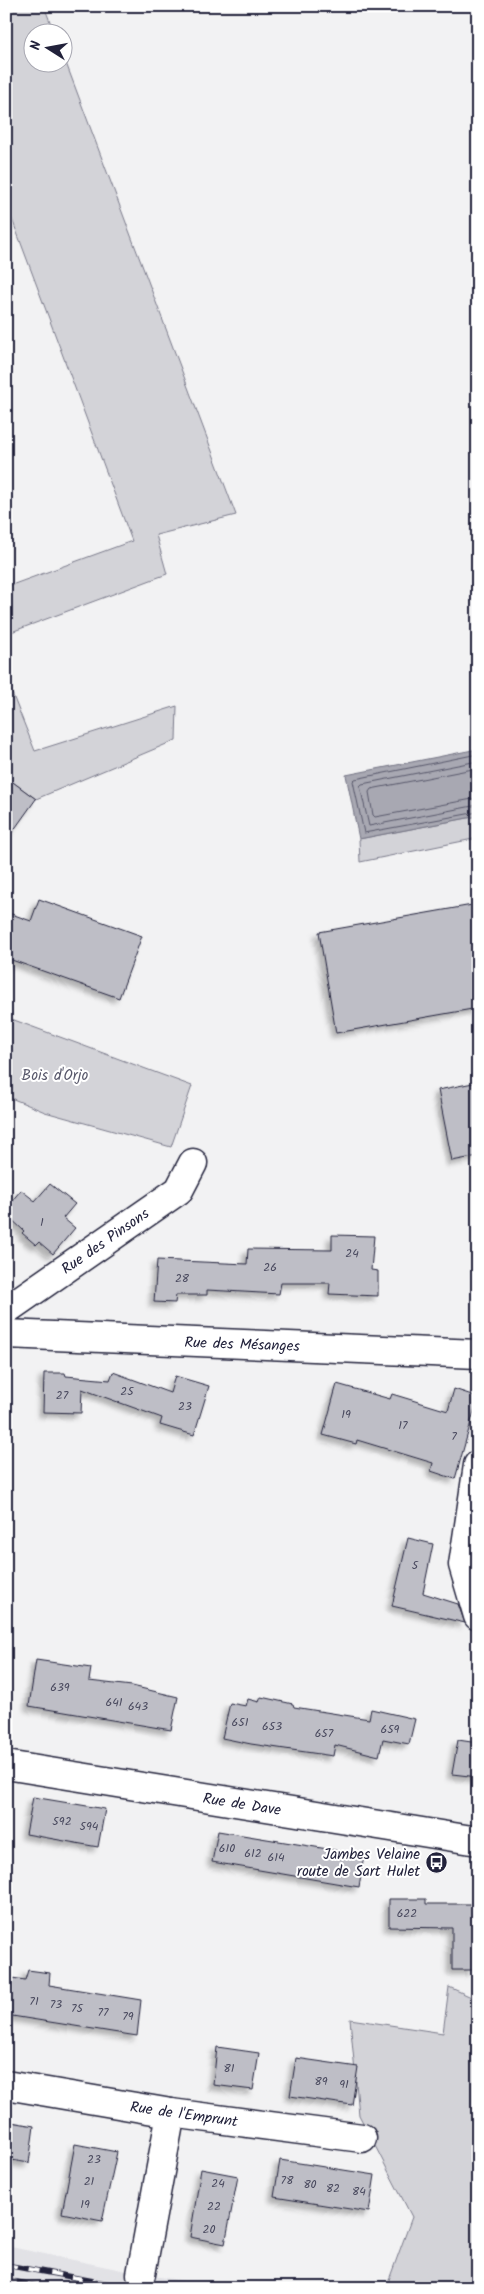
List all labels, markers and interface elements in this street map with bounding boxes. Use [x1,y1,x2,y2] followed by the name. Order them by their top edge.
[22,22,72,72] north arrow
[25,39,48,52] text: N
[22,1064,89,1088] park label: Bois d'Orjo
[57,1202,155,1281] street label: Rue des Pinsons
[40,1213,44,1232] house number: 1
[345,1244,359,1263] house number: 24
[263,1258,277,1277] house number: 26
[175,1269,190,1288] house number: 28
[184,1331,301,1359] street label: Rue des Mésanges
[120,1382,135,1401] house number: 25
[56,1386,69,1405] house number: 27
[178,1397,192,1416] house number: 23
[341,1405,351,1424] house number: 19
[398,1416,408,1435] house number: 17
[451,1427,457,1446] house number: 7
[412,1556,420,1575] house number: 5
[50,1678,70,1697] house number: 639
[105,1693,123,1712] house number: 641
[128,1697,148,1716] house number: 643
[232,1713,249,1732] house number: 651
[262,1717,282,1736] house number: 653
[381,1720,400,1739] house number: 659
[315,1724,334,1743] house number: 657
[201,1787,283,1823] street label: Rue de Dave
[52,1812,72,1831] house number: 592
[80,1817,99,1836] house number: 594
[219,1839,235,1858] house number: 610
[297,1843,420,1884] place label: Jambes Velaine route de Sart Hulet
[244,1844,262,1863] house number: 612
[267,1848,285,1867] house number: 614
[424,1851,448,1875] bus stop icon: Jambes Velaine route de Sart Hulet
[397,1904,417,1923] house number: 622
[29,1992,39,2011] house number: 71
[50,1995,62,2014] house number: 73
[71,1999,85,2018] house number: 75
[97,2003,109,2022] house number: 77
[122,2007,134,2026] house number: 79
[224,2059,235,2078] house number: 81
[314,2072,328,2091] house number: 89
[339,2075,349,2094] house number: 91
[128,2096,240,2134] street label: Rue de l'Emprunt
[87,2150,101,2169] house number: 23
[281,2171,294,2190] house number: 78
[84,2172,95,2191] house number: 21
[211,2174,225,2193] house number: 24
[303,2175,317,2194] house number: 80
[326,2179,340,2198] house number: 82
[352,2182,366,2201] house number: 84
[80,2195,90,2214] house number: 19
[207,2197,221,2216] house number: 22
[203,2220,215,2239] house number: 20

